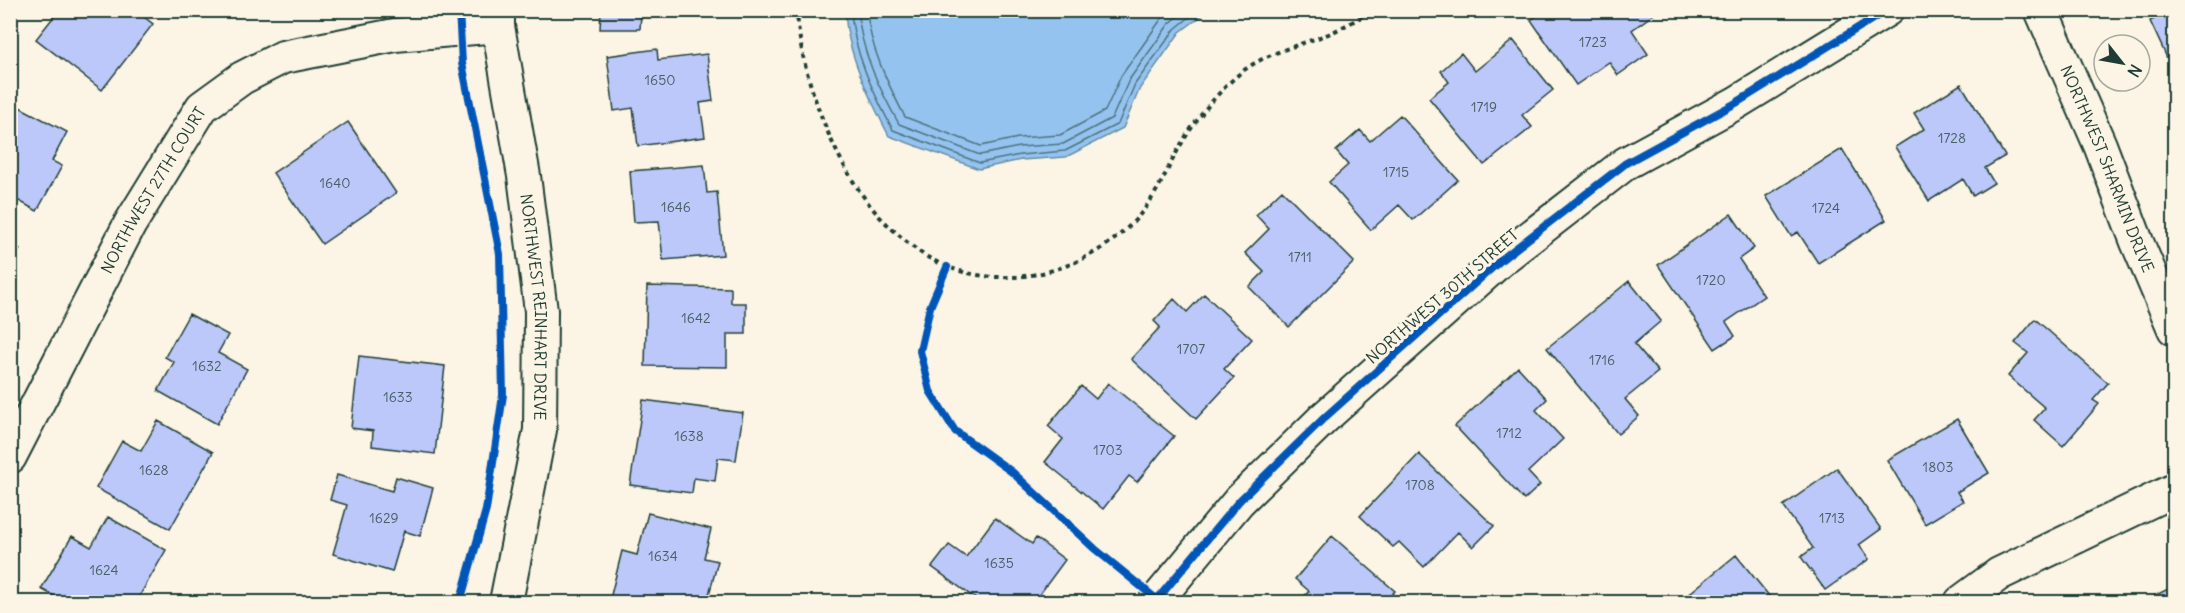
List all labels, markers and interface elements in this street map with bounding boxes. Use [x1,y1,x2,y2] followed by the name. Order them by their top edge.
[1579,33,1607,51] house number: 1723
[2092,33,2152,93] north arrow
[2058,64,2158,276] street label: NORTHWEST SHARMIN DRIVE
[645,71,675,89] house number: 1650
[1471,98,1497,116] house number: 1719
[96,103,210,277] street label: NORTHWEST 27TH COURT
[1938,129,1966,147] house number: 1728
[1383,163,1409,181] house number: 1715
[320,174,350,192] house number: 1640
[516,193,551,421] street label: NORTHWEST REINHART DRIVE
[661,198,691,216] house number: 1646
[1812,199,1840,217] house number: 1724
[1362,224,1522,368] street label: NORTHWEST 30TH STREET
[1288,248,1312,266] house number: 1711
[1696,271,1726,289] house number: 1720
[681,309,711,327] house number: 1642
[1177,340,1205,358] house number: 1707
[1589,351,1615,369] house number: 1716
[192,357,222,375] house number: 1632
[383,388,413,406] house number: 1633
[1496,424,1522,442] house number: 1712
[674,427,704,445] house number: 1638
[1093,441,1123,459] house number: 1703
[1923,458,1953,476] house number: 1803
[139,461,169,479] house number: 1628
[1405,476,1435,494] house number: 1708
[369,509,399,527] house number: 1629
[1819,509,1845,527] house number: 1713
[648,547,678,565] house number: 1634
[984,554,1014,572] house number: 1635
[89,561,119,579] house number: 1624

